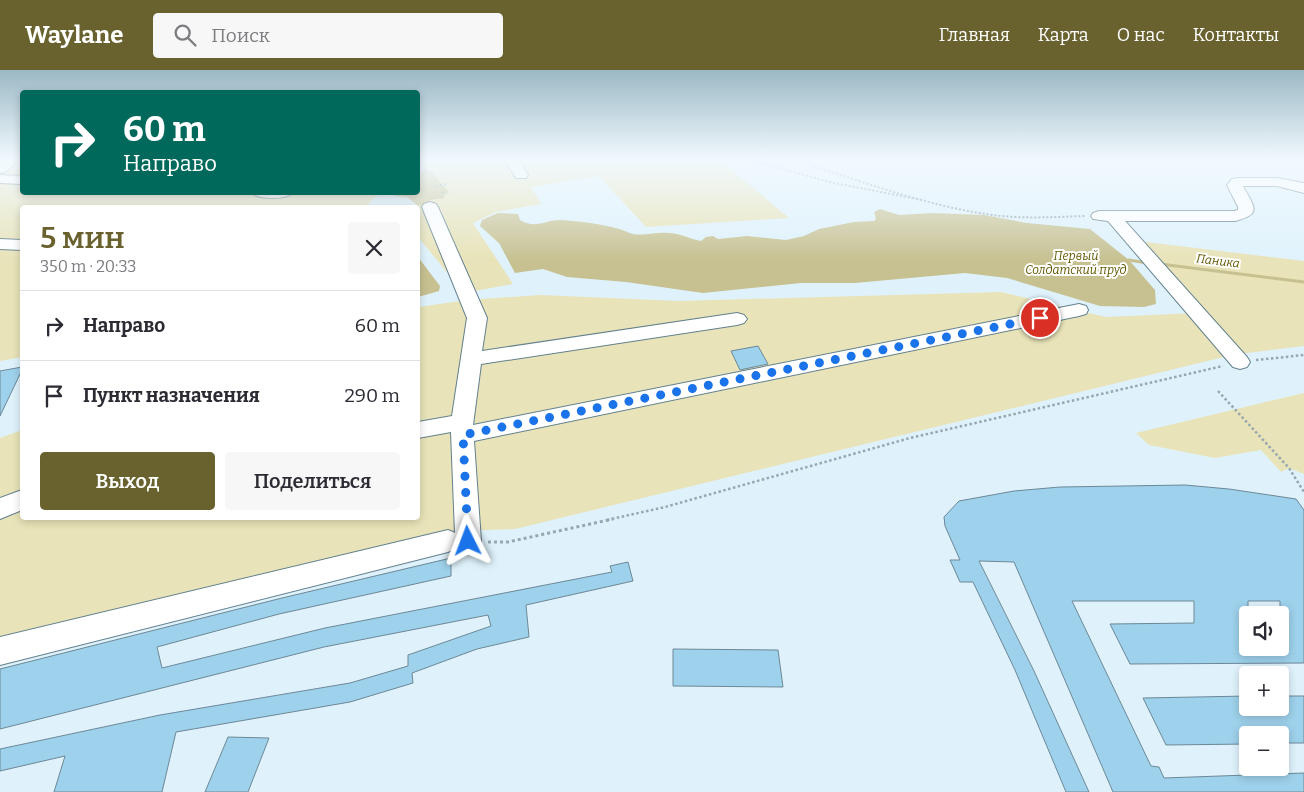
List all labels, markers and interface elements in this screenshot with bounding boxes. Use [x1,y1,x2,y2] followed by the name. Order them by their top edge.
[153,13,503,58] search box
[25,21,123,49] text: Waylane
[171,21,199,49] icon: search
[211,24,270,47] text: Поиск
[939,24,1010,46] text: Главная
[1038,24,1089,46] text: Карта
[1117,24,1165,46] text: О нас
[1193,24,1279,46] text: Контакты
[123,108,206,150] text: 60 m
[40,110,105,175] icon: right
[123,150,217,177] text: Направо
[40,220,125,256] text: 5 мин
[348,222,400,274] button: close
[1025,249,1127,277] water label: Первый Солдатский пруд
[1195,251,1241,271] water label: Паника
[40,257,136,276] text: 350 m · 20:33
[1019,297,1061,339] pin
[1026,304,1054,332] icon: arrive
[40,312,68,340] icon: right
[83,314,165,337] text: Направо
[355,314,400,337] text: 60 m
[40,382,68,410] icon: arrive
[83,384,260,407] text: Пункт назначения
[344,384,400,407] text: 290 m
[40,452,215,510] button: Выход
[225,452,400,510] button: Поделиться
[441,514,493,566] position arrow
[1239,606,1289,776] map controls
[1239,606,1289,656] button: sound
[1239,666,1289,716] button: +
[1239,726,1289,776] button: −

